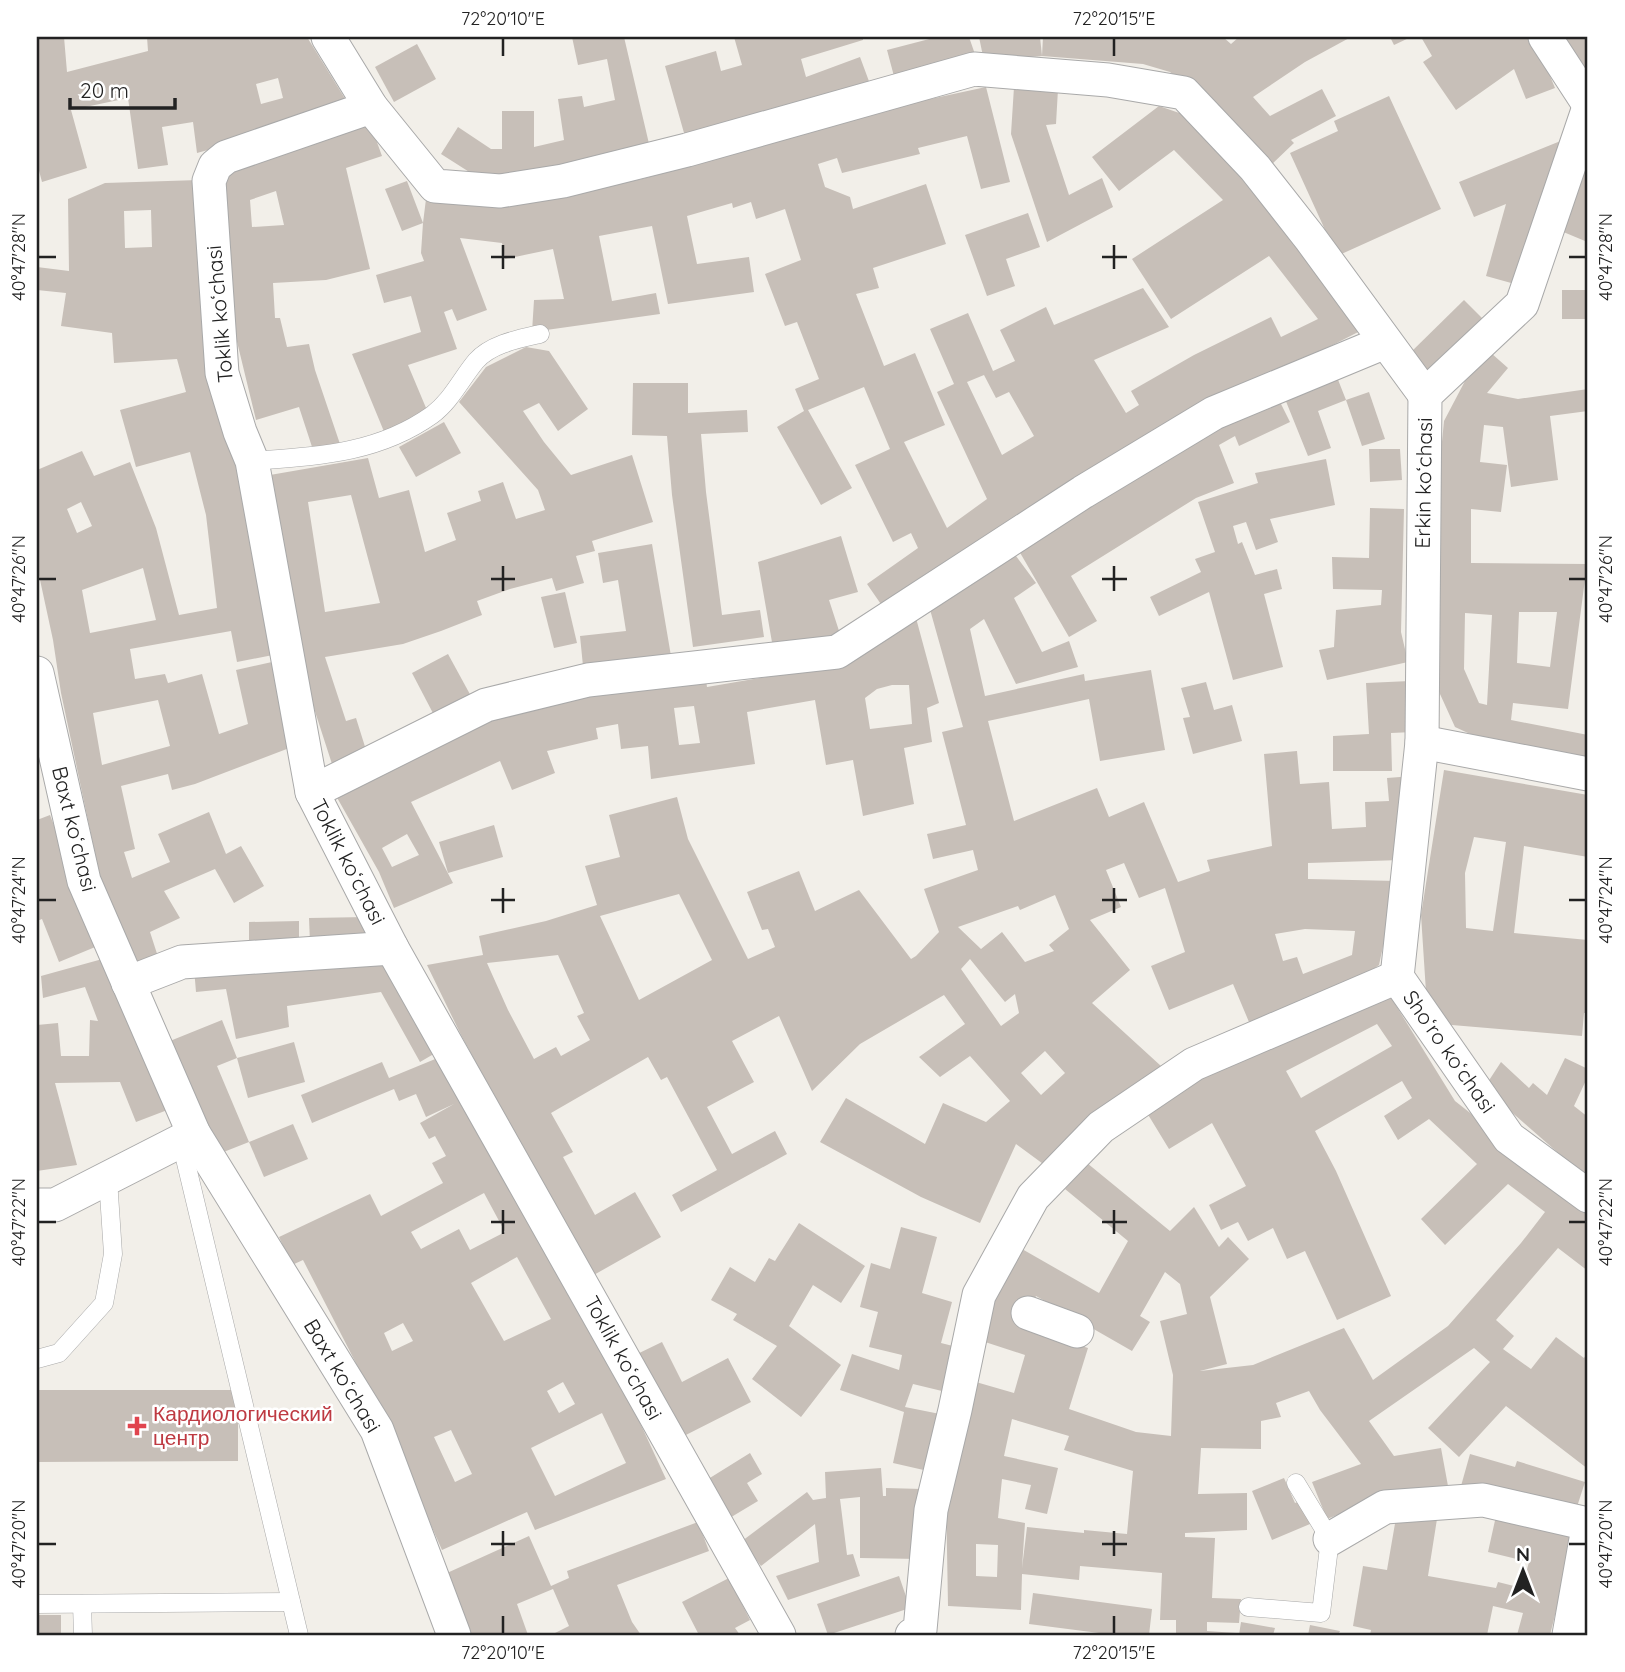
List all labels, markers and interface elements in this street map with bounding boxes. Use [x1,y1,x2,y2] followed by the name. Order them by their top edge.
[461,7,545,30] text: 72°20'10"E
[1073,7,1155,30] text: 72°20'15"E
[70,66,175,110] scale bar
[80,77,129,103] text: 20 m
[7,213,30,301] text: 40°47'28"N
[1594,213,1617,301] text: 40°47'28"N
[200,244,238,384] street label: Toklik koʻchasi
[1409,417,1437,549] street label: Erkin koʻchasi
[7,535,30,623] text: 40°47'26"N
[1594,535,1617,623] text: 40°47'26"N
[47,764,103,894] street label: Baxt koʻchasi
[306,794,392,929] street label: Toklik koʻchasi
[7,856,30,944] text: 40°47'24"N
[1594,856,1617,944] text: 40°47'24"N
[1398,985,1502,1118] street label: Shoʻro koʻchasi
[7,1178,30,1266] text: 40°47'22"N
[1594,1178,1617,1266] text: 40°47'22"N
[579,1291,669,1424] street label: Toklik koʻchasi
[299,1314,387,1437] street label: Baxt koʻchasi
[153,1400,333,1450] place label: Кардиологический центр
[127,1416,147,1436] marker: Кардиологический центр
[7,1500,30,1588] text: 40°47'20"N
[1594,1500,1617,1588] text: 40°47'20"N
[1488,1536,1558,1606] north arrow
[1516,1542,1530,1566] text: N
[461,1641,545,1664] text: 72°20'10"E
[1073,1641,1155,1664] text: 72°20'15"E

